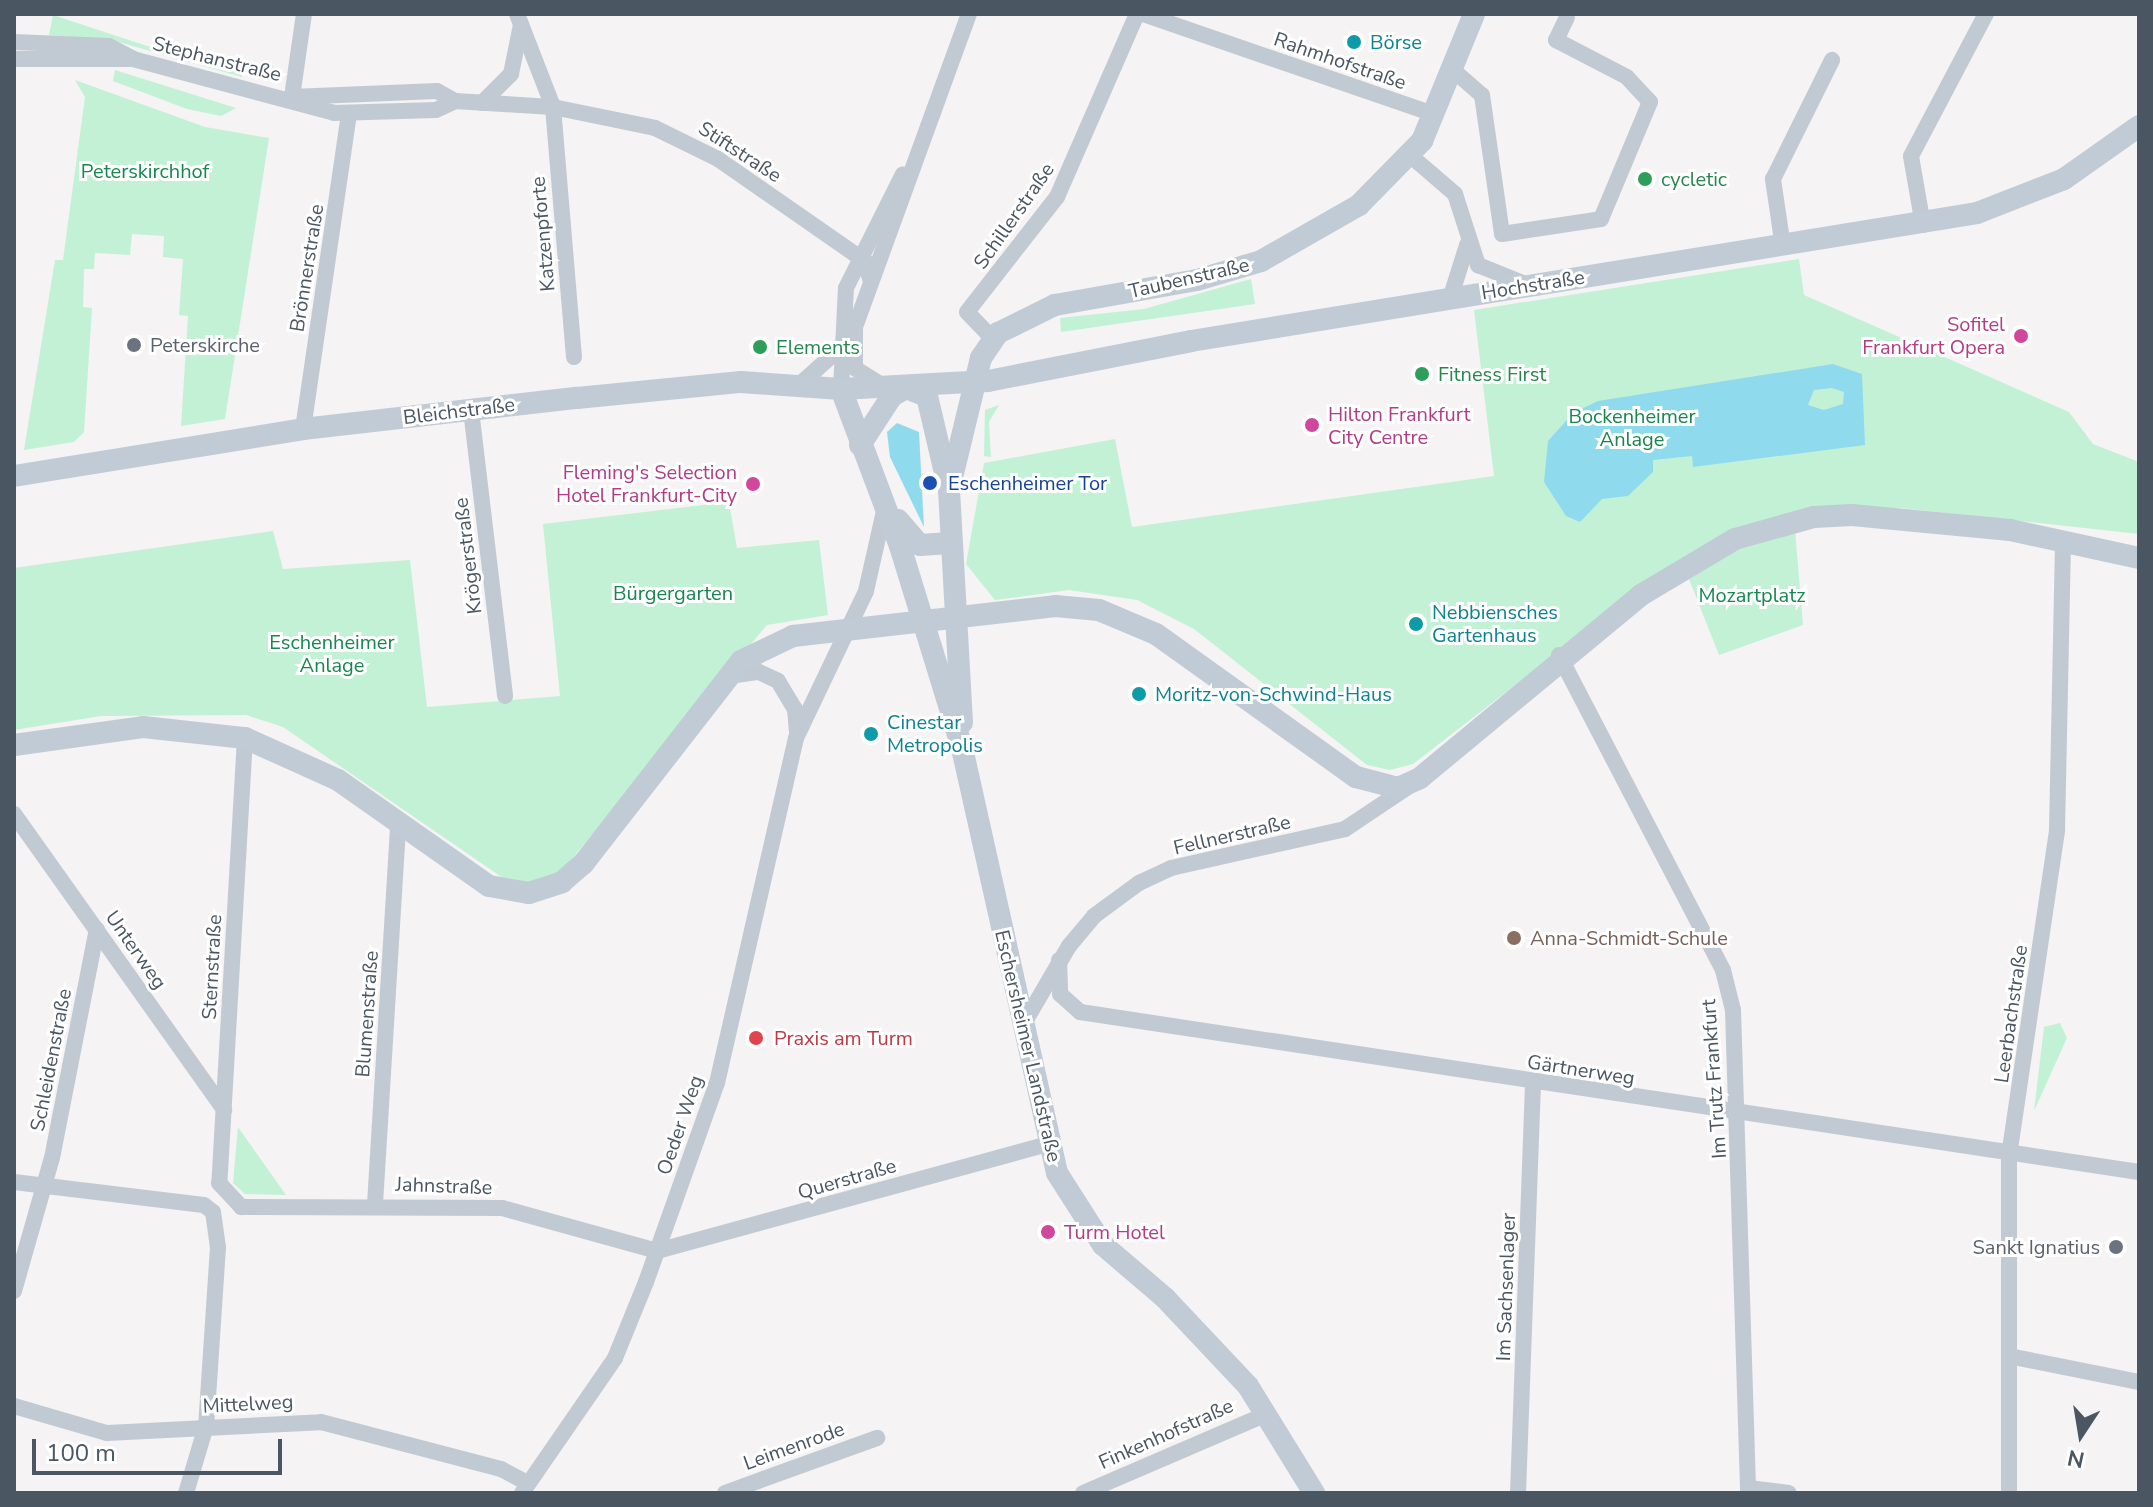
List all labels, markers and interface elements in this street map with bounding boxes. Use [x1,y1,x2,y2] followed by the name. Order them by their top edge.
[1271,27,1409,95] street label: Rahmhofstraße
[1370,30,1422,54] place label: Börse
[150,31,284,87] street label: Stephanstraße
[1345,33,1363,51] marker: Börse
[694,116,786,188] street label: Stiftstraße
[969,158,1059,274] street label: Schillerstraße
[81,159,209,183] park label: Peterskirchhof
[1661,167,1727,191] place label: cycletic
[1636,170,1654,188] marker: cycletic
[526,175,560,293] street label: Katzenpforte
[285,202,329,334] street label: Brönnerstraße
[1126,252,1252,304] street label: Taubenstraße
[1480,265,1586,305] street label: Hochstraße
[1862,312,2005,359] place label: Sofitel Frankfurt Opera
[2012,327,2030,345] marker: Sofitel Frankfurt Opera
[150,333,260,357] place label: Peterskirche
[776,335,860,359] place label: Elements
[125,336,143,354] marker: Peterskirche
[751,338,769,356] marker: Elements
[1438,362,1546,386] place label: Fitness First
[1413,365,1431,383] marker: Fitness First
[402,392,516,430] street label: Bleichstraße
[1328,402,1470,449] place label: Hilton Frankfurt City Centre
[1568,405,1696,452] park label: Bockenheimer Anlage
[1303,416,1321,434] marker: Hilton Frankfurt City Centre
[556,460,737,507] place label: Fleming's Selection Hotel Frankfurt-City
[948,471,1107,495] place label: Eschenheimer Tor
[919,472,941,494] marker: Eschenheimer Tor
[744,475,762,493] marker: Fleming's Selection Hotel Frankfurt-City
[449,496,487,616] street label: Krögerstraße
[613,581,733,605] park label: Bürgergarten
[1699,583,1805,607] park label: Mozartplatz
[1432,600,1558,647] place label: Nebbiensches Gartenhaus
[1407,615,1425,633] marker: Nebbiensches Gartenhaus
[269,631,395,678] park label: Eschenheimer Anlage
[1155,682,1392,706] place label: Moritz-von-Schwind-Haus
[1130,685,1148,703] marker: Moritz-von-Schwind-Haus
[887,710,983,757] place label: Cinestar Metropolis
[862,725,880,743] marker: Cinestar Metropolis
[1171,810,1293,860] street label: Fellnerstraße
[100,906,172,994] street label: Unterweg
[197,914,227,1020] street label: Sternstraße
[1530,926,1728,950] place label: Anna-Schmidt-Schule
[990,928,1066,1164] street label: Eschersheimer Landstraße
[1505,929,1523,947] marker: Anna-Schmidt-Schule
[1989,943,2033,1085] street label: Leerbachstraße
[351,950,383,1078] street label: Blumenstraße
[25,987,77,1133] street label: Schleidenstraße
[1696,998,1732,1160] street label: Im Trutz Frankfurt
[774,1026,913,1050] place label: Praxis am Turm
[745,1027,767,1049] marker: Praxis am Turm
[1525,1050,1637,1090] street label: Gärtnerweg
[652,1072,708,1178] street label: Oeder Weg
[795,1153,899,1205] street label: Querstraße
[395,1172,493,1200] street label: Jahnstraße
[1491,1212,1521,1362] street label: Im Sachsenlager
[1064,1220,1165,1244] place label: Turm Hotel
[1039,1223,1057,1241] marker: Turm Hotel
[1973,1235,2100,1259] place label: Sankt Ignatius
[2107,1238,2125,1256] marker: Sankt Ignatius
[202,1390,294,1418] street label: Mittelweg
[1095,1394,1237,1474] street label: Finkenhofstraße
[2041,1395,2121,1475] north arrow
[740,1417,848,1475] street label: Leimenrode
[36,1423,286,1473] scale bar
[46,1437,116,1469] text: 100 m
[2065,1442,2087,1475] text: N

